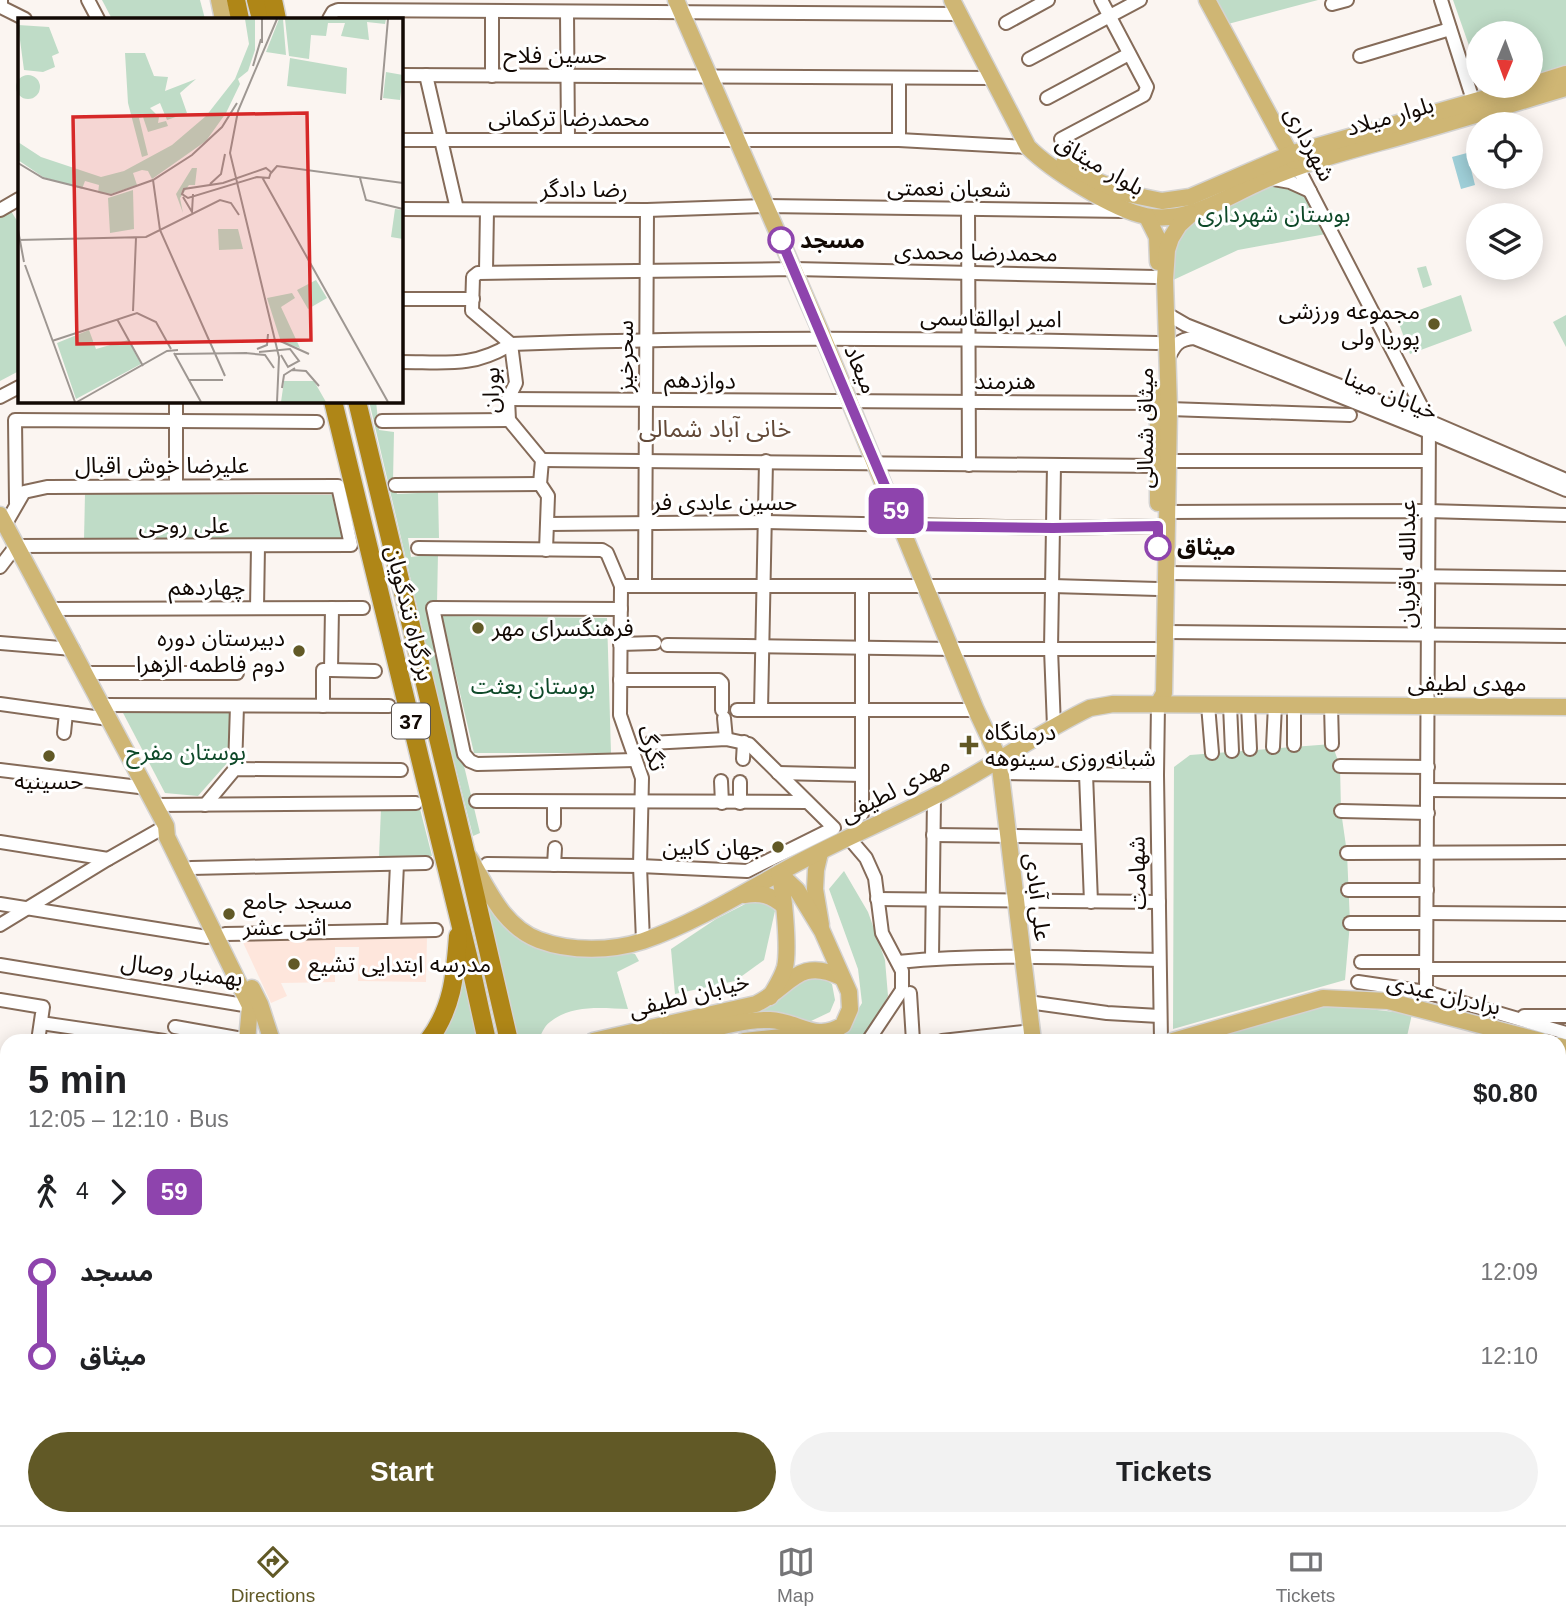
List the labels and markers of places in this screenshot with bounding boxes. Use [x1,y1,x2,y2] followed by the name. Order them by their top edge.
[768,227,794,253] marker: مسجد
[800,227,865,253] place label: مسجد
[1279,298,1420,352] place label: مجموعه ورزشی پوریا ولی
[1426,316,1442,332] marker: مجموعه ورزشی پوریا ولی
[1145,534,1171,560] marker: میثاق
[1177,534,1236,560] place label: میثاق
[491,615,634,642] place label: فرهنگسرای مهر
[470,620,486,636] marker: فرهنگسرای مهر
[136,625,285,682] place label: دبیرستان دوره دوم فاطمه الزهرا
[291,643,307,659] marker: دبیرستان دوره دوم فاطمه الزهرا
[985,719,1156,772] place label: درمانگاه شبانه‌روزی سینوهه
[959,735,979,755] marker: درمانگاه شبانه‌روزی سینوهه
[41,748,57,764] marker: حسینیه
[14,768,84,794] place label: حسینیه
[662,834,764,860] place label: جهان کابین
[770,839,786,855] marker: جهان کابین
[242,888,352,941] place label: مسجد جامع اثنی عشر
[221,906,237,922] marker: مسجد جامع اثنی عشر
[308,951,491,981] place label: مدرسه ابتدایی تشیع
[286,956,302,972] marker: مدرسه ابتدایی تشیع

